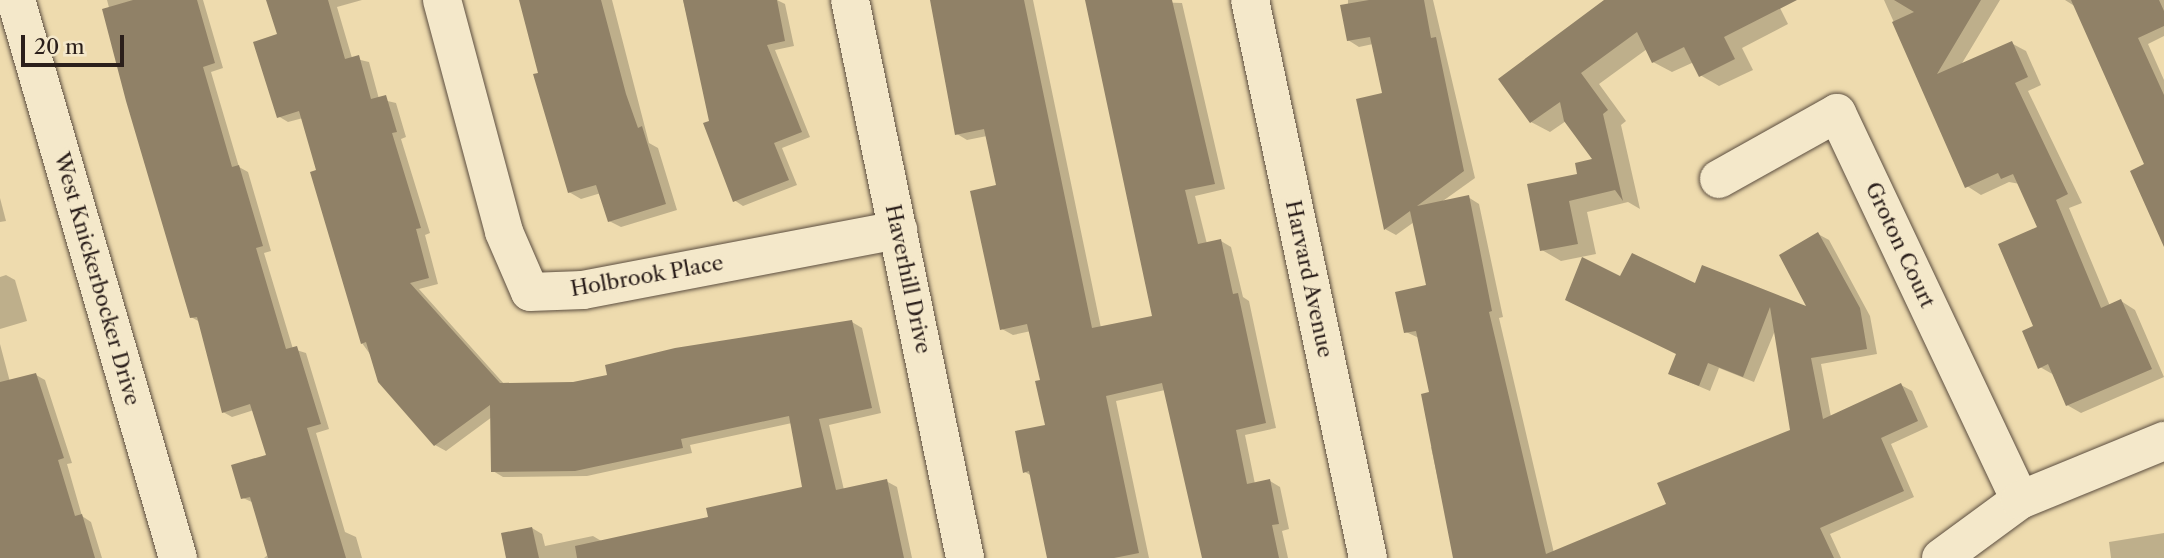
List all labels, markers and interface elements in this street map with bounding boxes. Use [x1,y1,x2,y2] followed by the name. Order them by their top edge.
[24,21,128,65] scale bar
[34,34,85,59] text: 20 m
[49,149,145,409] street label: West Knickerbocker Drive
[1860,178,1940,312] street label: Groton Court
[1280,198,1338,360] street label: Harvard Avenue
[880,202,936,356] street label: Haverhill Drive
[568,250,726,302] street label: Holbrook Place

